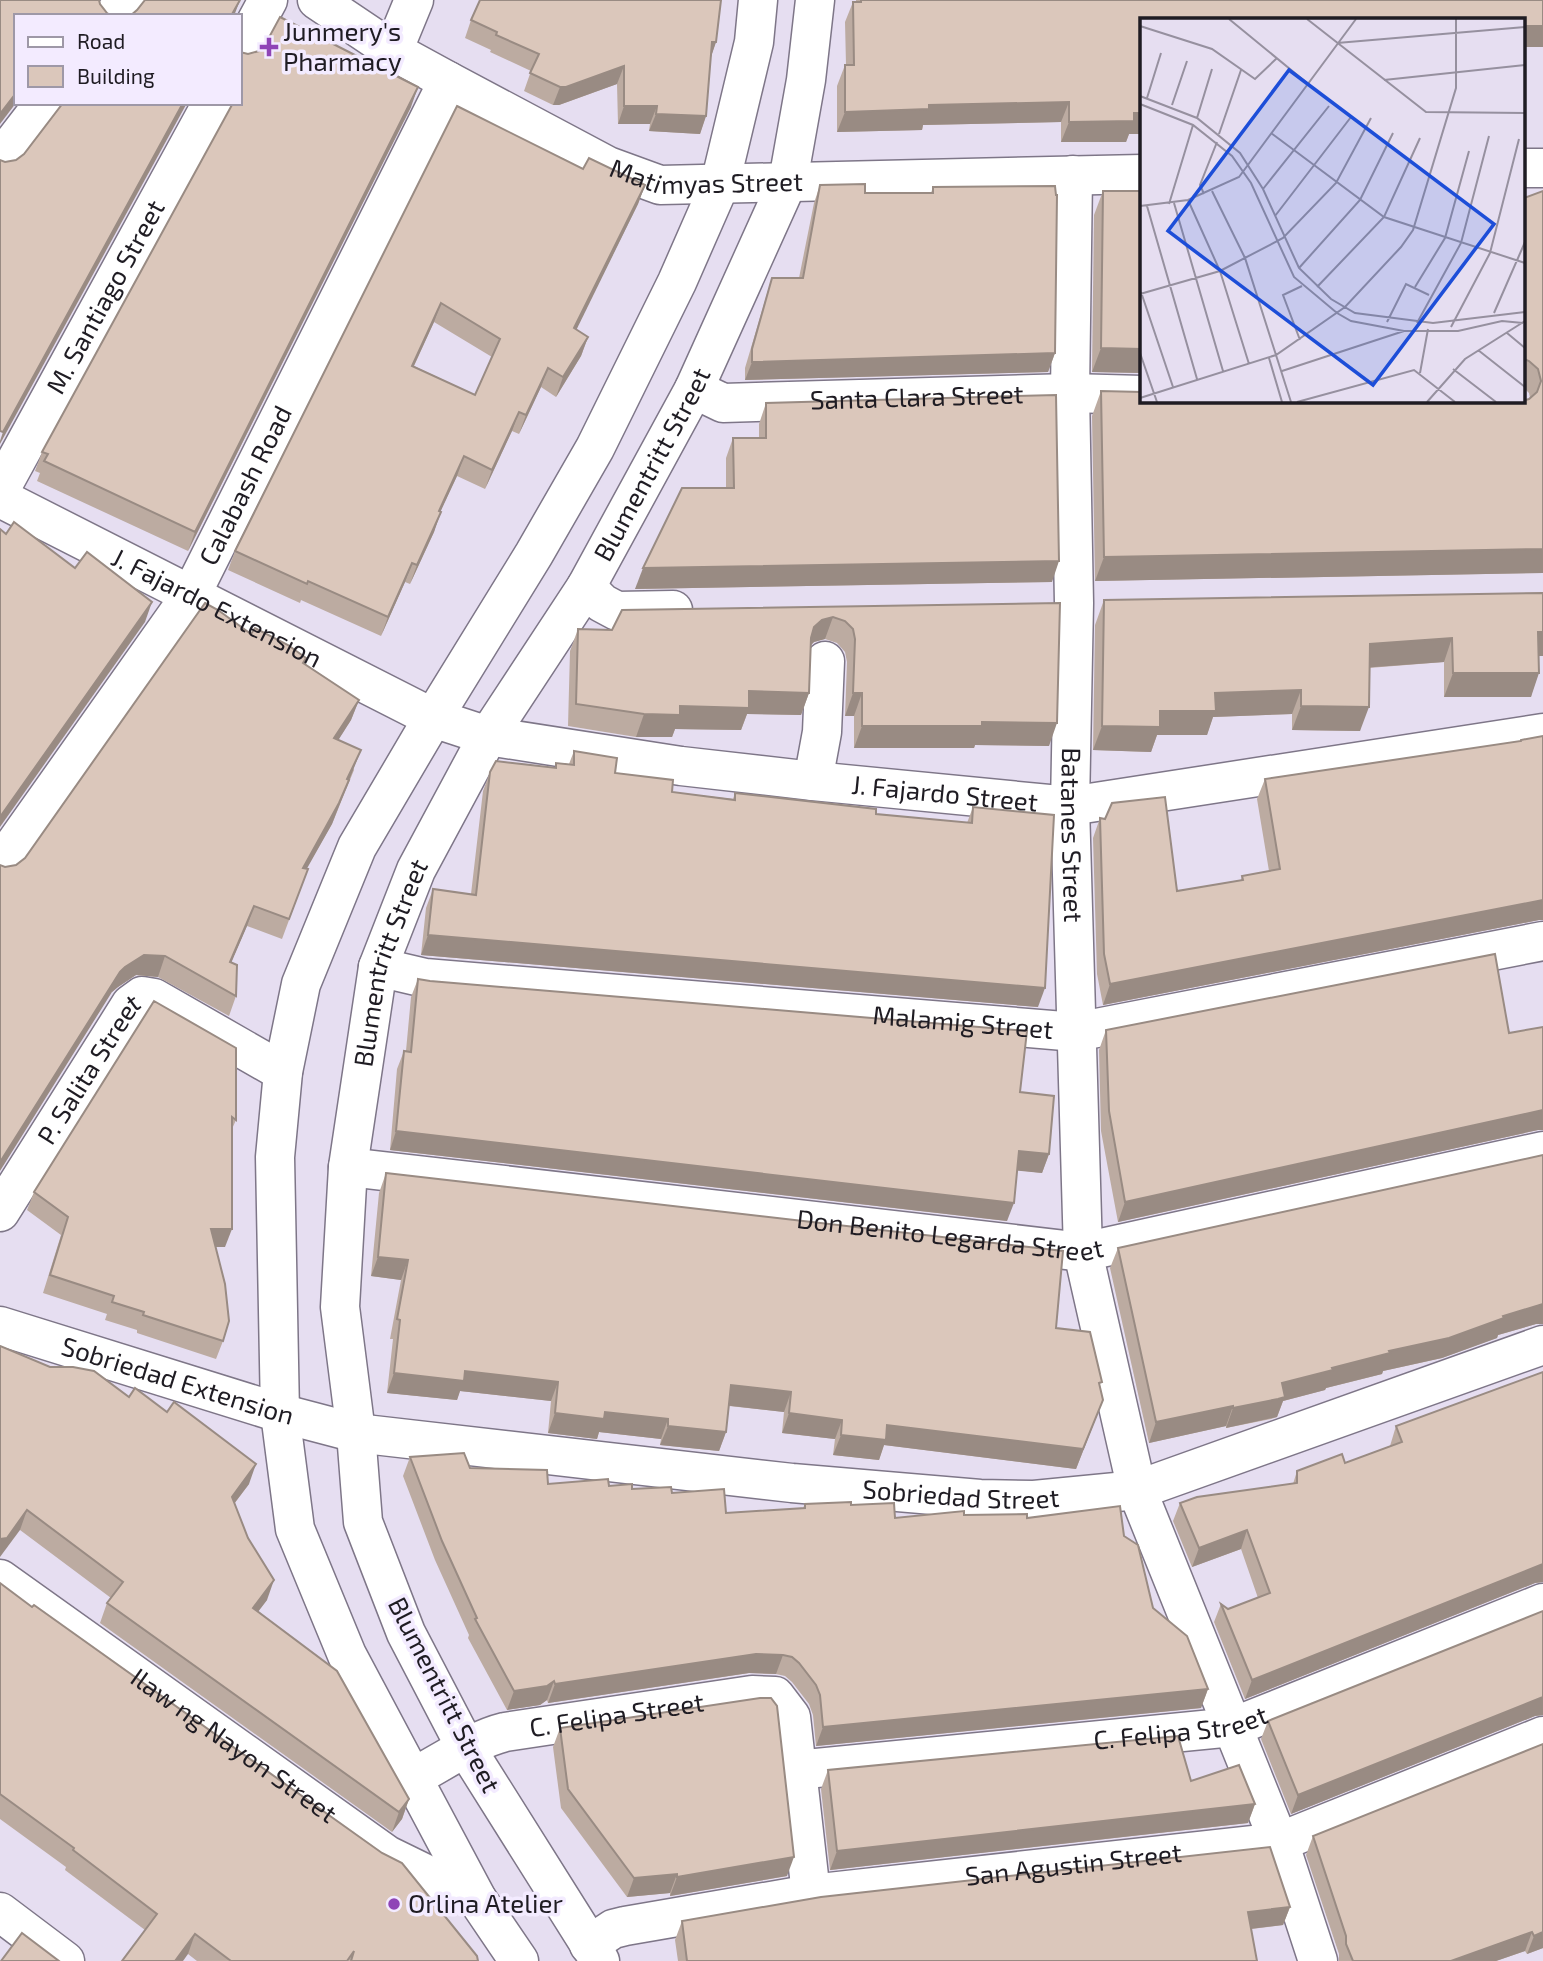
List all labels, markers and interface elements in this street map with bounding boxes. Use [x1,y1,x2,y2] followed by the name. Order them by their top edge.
[14,14,242,105] legend
[283,15,402,76] place label: Junmery's Pharmacy
[1140,18,1526,402] inset map
[77,28,125,53] text: Road
[261,39,277,55] marker: Junmery's Pharmacy
[77,63,155,88] text: Building
[606,151,803,199] street label: Matimyas Street
[39,194,170,399] street label: M. Santiago Street
[586,363,716,566] street label: Blumentritt Street
[809,377,1024,414] street label: Santa Clara Street
[192,400,297,570] street label: Calabash Road
[107,540,328,673] street label: J. Fajardo Extension
[1056,747,1090,923] street label: Batanes Street
[850,768,1039,817] street label: J. Fajardo Street
[346,853,433,1069] street label: Blumentritt Street
[30,986,145,1149] street label: P. Salita Street
[872,998,1055,1044] street label: Malamig Street
[795,1202,1106,1266] street label: Don Benito Legarda Street
[58,1329,298,1430] street label: Sobriedad Extension
[861,1472,1061,1514] street label: Sobriedad Street
[383,1591,508,1797] street label: Blumentritt Street
[126,1661,343,1828] street label: Ilaw ng Nayon Street
[527,1685,706,1742] street label: C. Felipa Street
[1092,1698,1272,1755] street label: C. Felipa Street
[963,1836,1183,1891] street label: San Agustin Street
[408,1887,563,1918] place label: Orlina Atelier
[386,1896,402,1912] marker: Orlina Atelier

